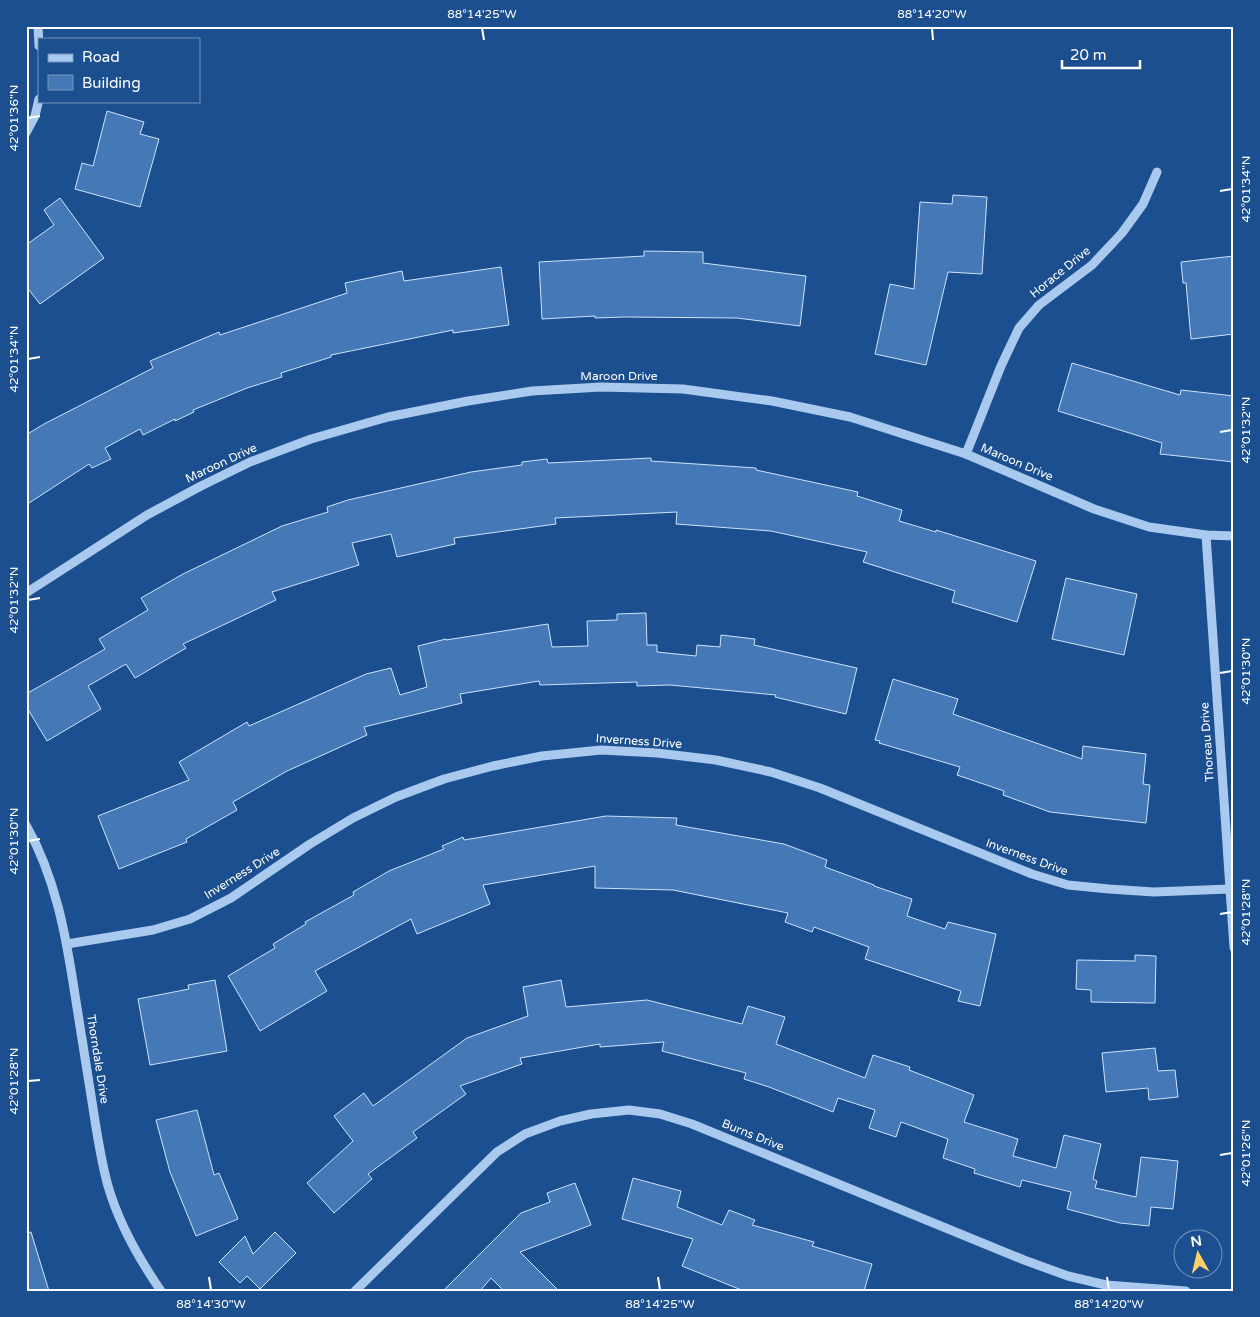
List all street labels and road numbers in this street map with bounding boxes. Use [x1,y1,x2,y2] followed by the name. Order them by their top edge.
[1027,243,1093,301] street label: Horace Drive
[580,369,658,383] street label: Maroon Drive
[183,440,259,486] street label: Maroon Drive
[979,440,1056,484] street label: Maroon Drive
[1197,702,1217,782] street label: Thoreau Drive
[595,731,683,751] street label: Inverness Drive
[984,836,1070,878] street label: Inverness Drive
[202,844,283,902] street label: Inverness Drive
[84,1013,112,1105] street label: Thorndale Drive
[720,1116,786,1154] street label: Burns Drive

